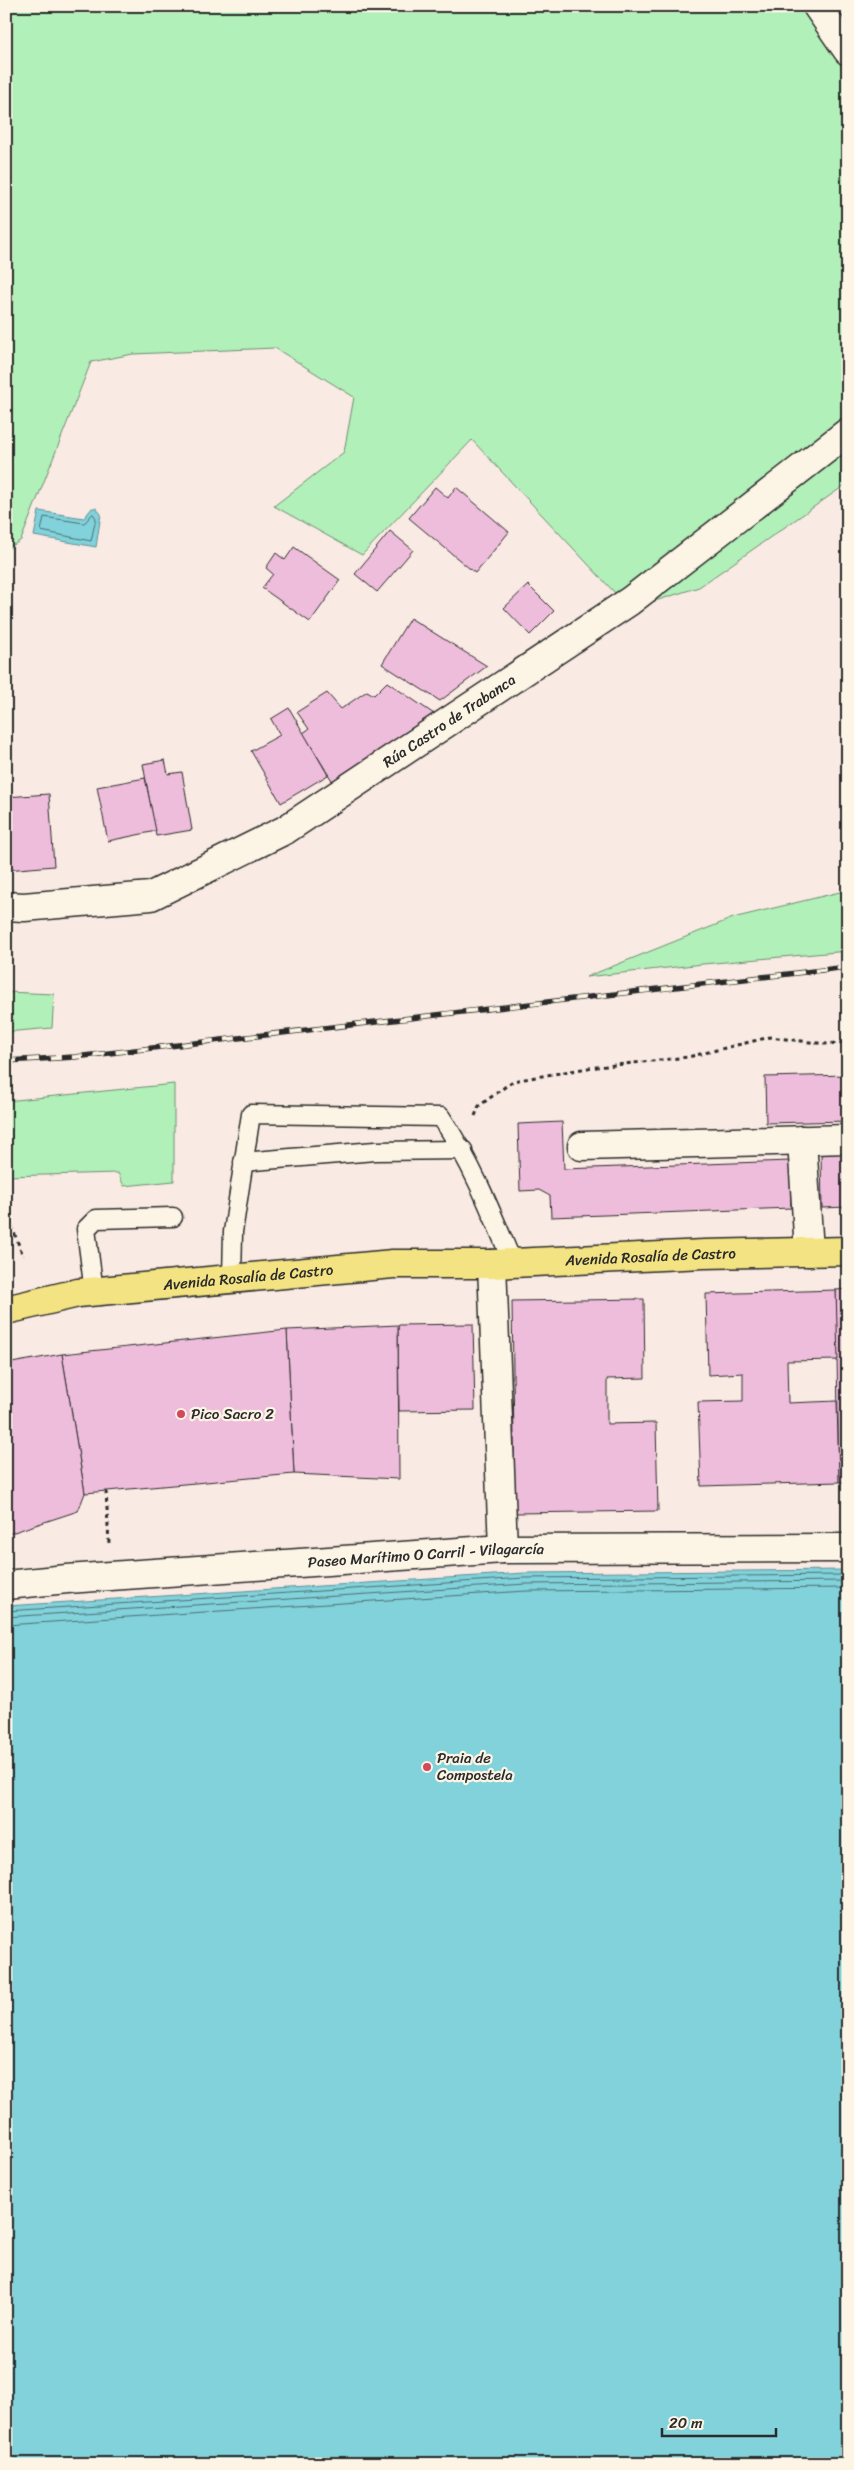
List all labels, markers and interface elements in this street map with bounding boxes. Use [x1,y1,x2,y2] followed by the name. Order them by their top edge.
[377,667,522,775] street label: Rúa Castro de Trabanca
[564,1240,737,1274] street label: Avenida Rosalía de Castro
[161,1257,335,1298] street label: Avenida Rosalía de Castro
[191,1401,274,1427] place label: Pico Sacro 2
[175,1408,187,1420] marker: Pico Sacro 2
[307,1536,545,1575] street label: Paseo Marítimo O Carril - Vilagarcía
[437,1745,513,1788] place label: Praia de Compostela
[421,1761,433,1773] marker: Praia de Compostela
[662,2405,775,2437] scale bar
[669,2410,703,2436] text: 20 m

